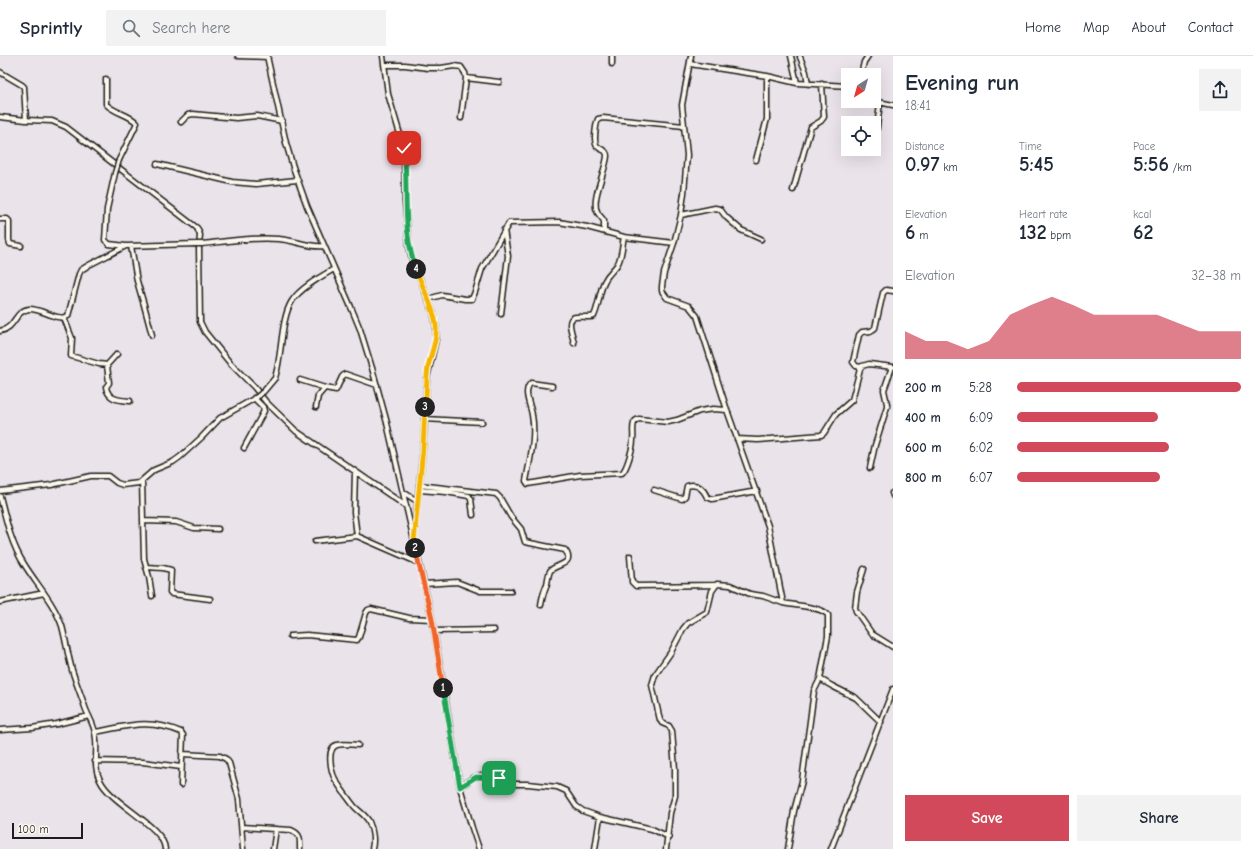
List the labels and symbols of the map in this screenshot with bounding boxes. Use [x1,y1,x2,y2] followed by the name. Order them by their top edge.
[841,68,881,108] north arrow
[387,131,421,165] pin
[406,259,426,279] pin: 4
[415,397,435,417] pin: 3
[405,538,425,558] pin: 2
[433,678,453,698] pin: 1
[482,761,516,795] pin
[12,821,83,840] scale bar

